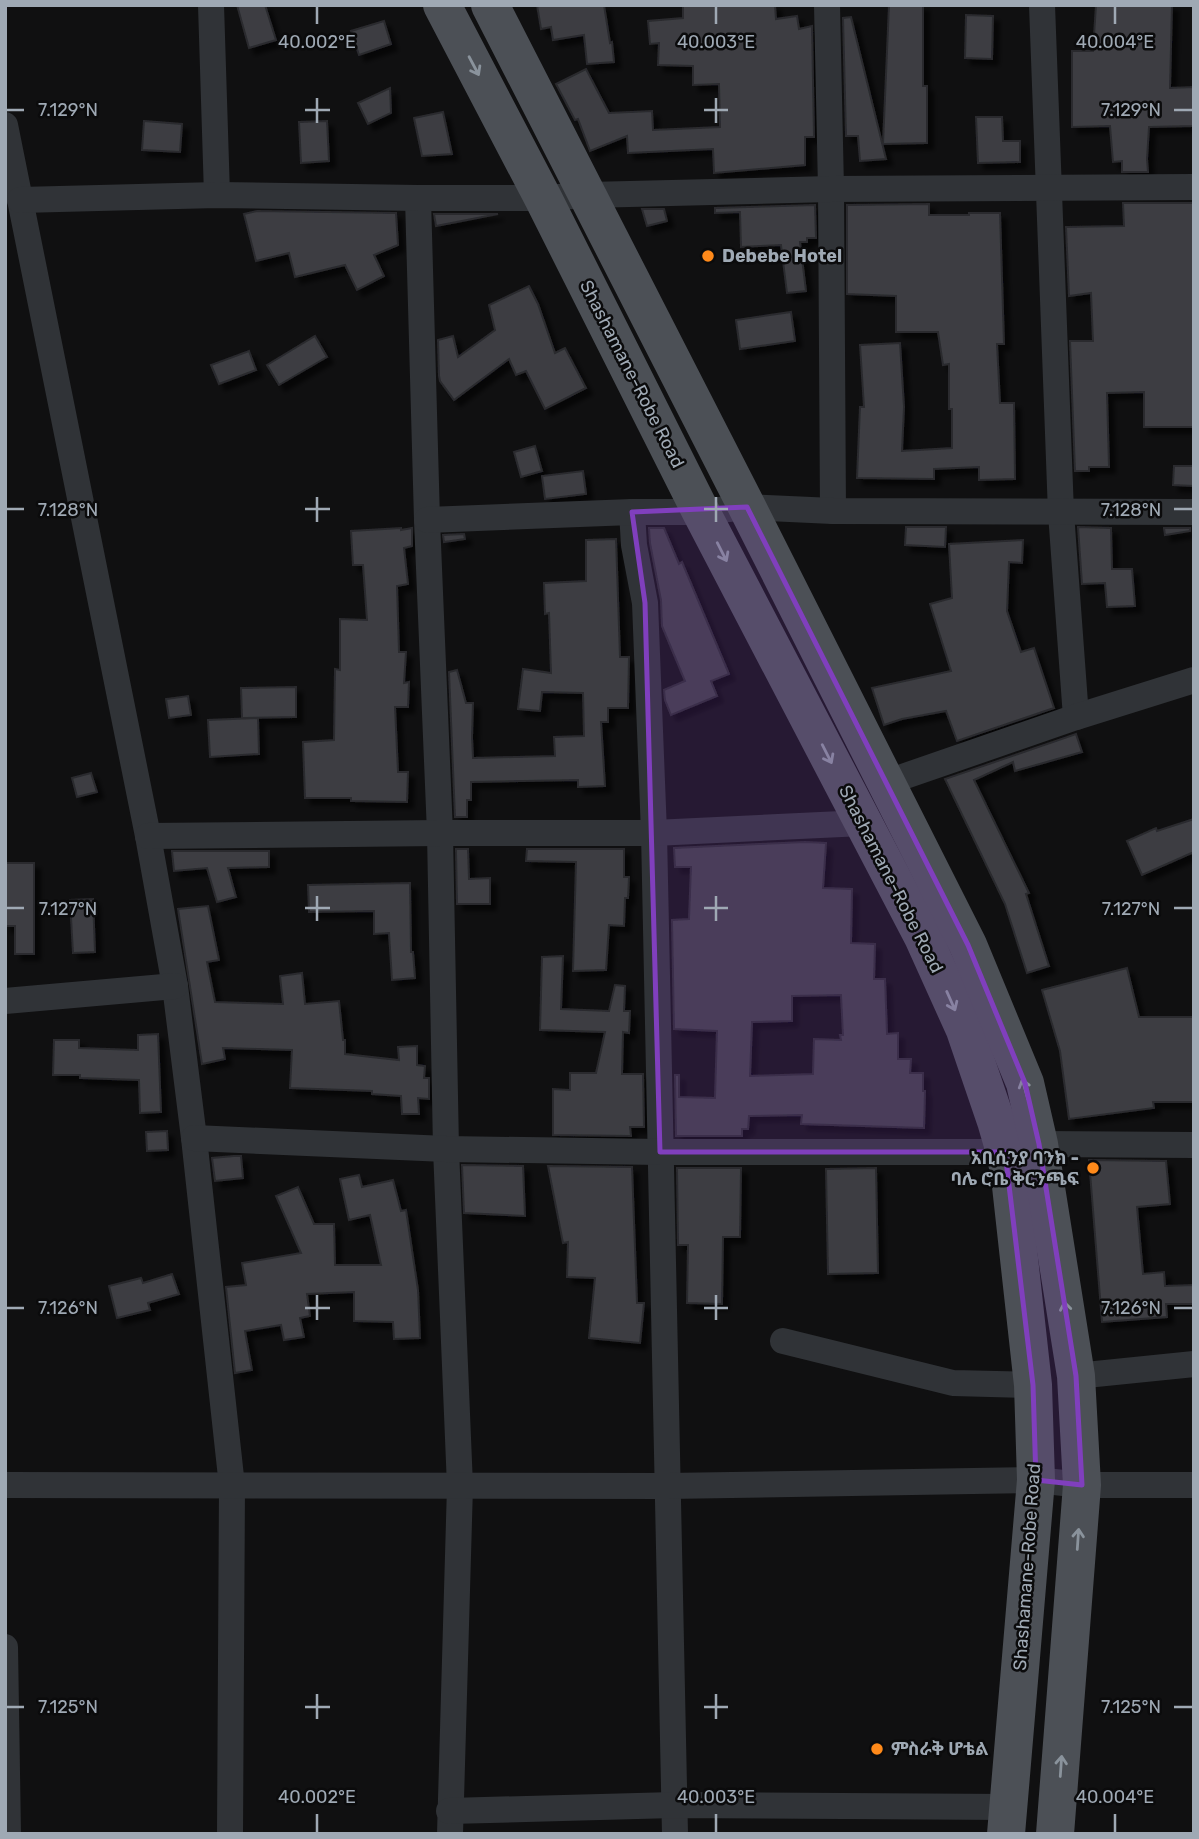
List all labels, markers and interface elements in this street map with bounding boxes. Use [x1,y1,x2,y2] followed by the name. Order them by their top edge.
[278,31,356,53] text: 40.002°E
[677,31,755,53] text: 40.003°E
[1076,31,1154,53] text: 40.004°E
[467,55,481,76] one-way arrow
[38,99,98,121] text: 7.129°N
[1101,99,1161,121] text: 7.129°N
[722,245,842,267] place label: Debebe Hotel
[700,248,716,264] marker: Debebe Hotel
[575,277,689,471] street label: Shashamane-Robe Road
[38,499,98,521] text: 7.128°N
[1101,499,1161,521] text: 7.128°N
[716,541,730,562] one-way arrow
[821,743,834,764] one-way arrow
[834,782,948,976] street label: Shashamane-Robe Road
[39,898,97,920] text: 7.127°N
[1102,898,1160,920] text: 7.127°N
[946,990,959,1011] one-way arrow
[1018,1078,1031,1100] one-way arrow
[951,1147,1079,1190] place label: አቢሲንያ ባንክ - ባሌ ሮቤ ቅርንጫፍ
[1085,1160,1101,1176] marker: አቢሲንያ ባንክ - ባሌ ሮቤ ቅርንጫፍ
[38,1297,98,1319] text: 7.126°N
[1101,1297,1161,1319] text: 7.126°N
[1059,1302,1072,1324] one-way arrow
[1009,1463,1045,1671] street label: Shashamane-Robe Road
[1072,1528,1085,1551] one-way arrow
[38,1696,98,1718] text: 7.125°N
[1101,1696,1161,1718] text: 7.125°N
[891,1738,988,1760] place label: ምስራቅ ሆቴል
[869,1741,885,1757] marker: ምስራቅ ሆቴል
[1055,1755,1068,1778] one-way arrow
[278,1786,356,1808] text: 40.002°E
[677,1786,755,1808] text: 40.003°E
[1076,1786,1154,1808] text: 40.004°E

